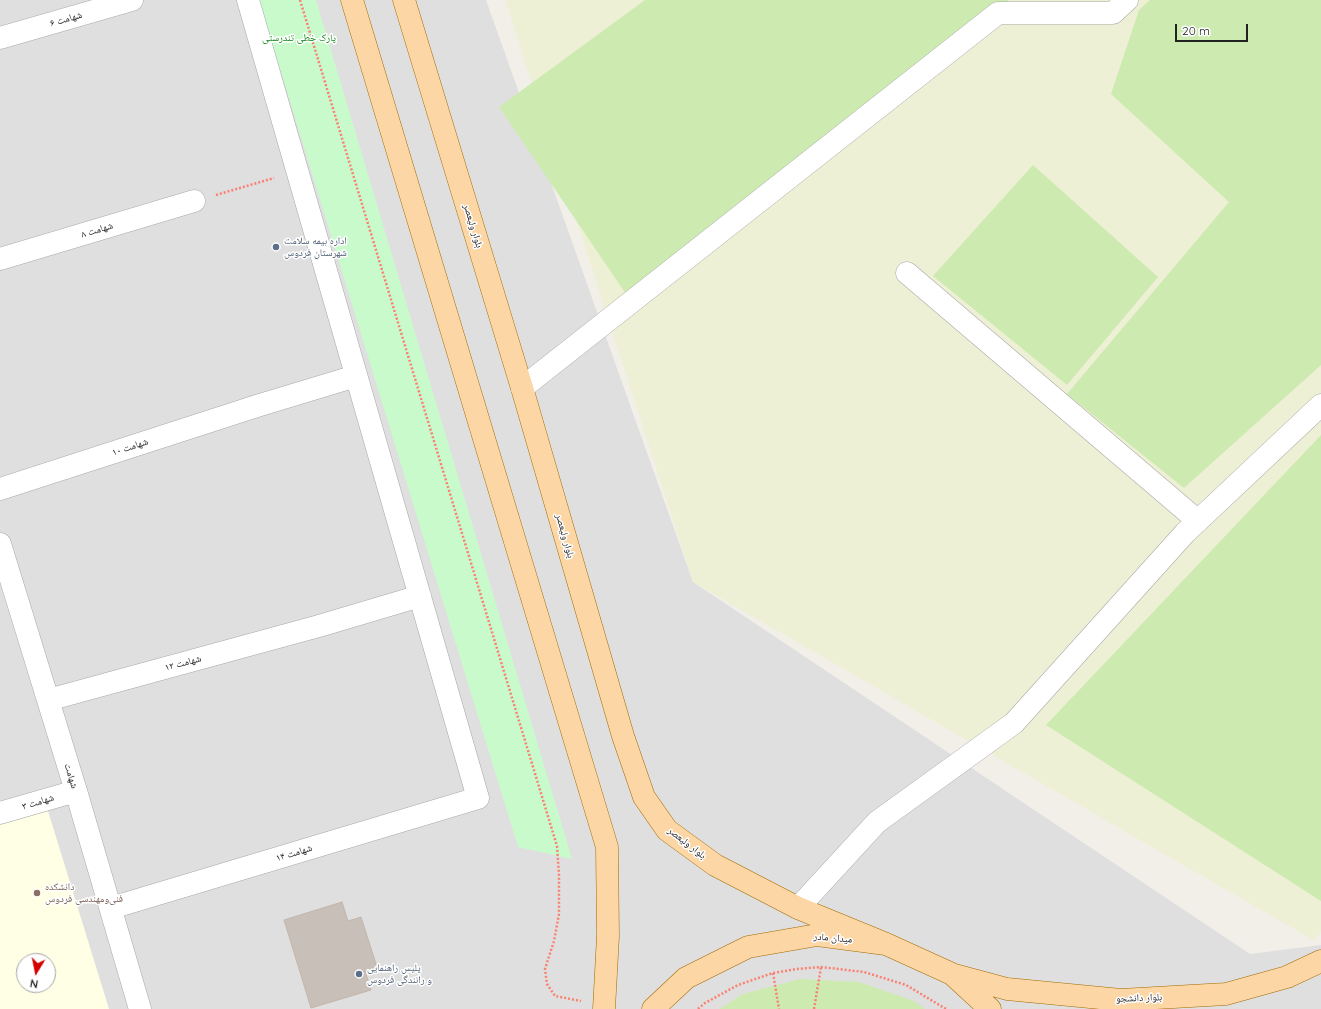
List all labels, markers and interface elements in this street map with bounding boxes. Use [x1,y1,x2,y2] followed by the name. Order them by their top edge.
[49,9,83,29] street label: شهامت ۶
[1177,16,1250,42] scale bar
[1182,23,1210,38] text: 20 m
[262,32,336,44] park label: پارک خطی تندرستی
[461,203,485,249] street label: بلوار ولیعصر
[80,219,114,241] street label: شهامت ۸
[284,235,347,258] place label: اداره بیمه سلامت شهرستان فردوس
[271,242,281,252] marker: اداره بیمه سلامت شهرستان فردوس
[110,436,150,458] street label: شهامت ۱۰
[553,513,577,559] street label: بلوار ولیعصر
[163,652,203,674] street label: شهامت ۱۲
[62,762,80,790] street label: شهامت
[21,791,55,813] street label: شهامت ۳
[665,824,709,862] street label: بلوار ولیعصر
[274,842,314,864] street label: شهامت ۱۴
[45,881,123,904] place label: دانشکده فنی‌ومهندسی فردوس
[32,888,42,898] marker: دانشکده فنی‌ومهندسی فردوس
[813,930,853,946] street label: میدان مادر
[16,953,56,993] north arrow
[367,962,432,986] place label: پلیس راهنمایی و رانندگی فردوس
[354,969,364,979] marker: پلیس راهنمایی و رانندگی فردوس
[29,976,39,991] text: N
[1116,991,1162,1005] street label: بلوار دانشجو

